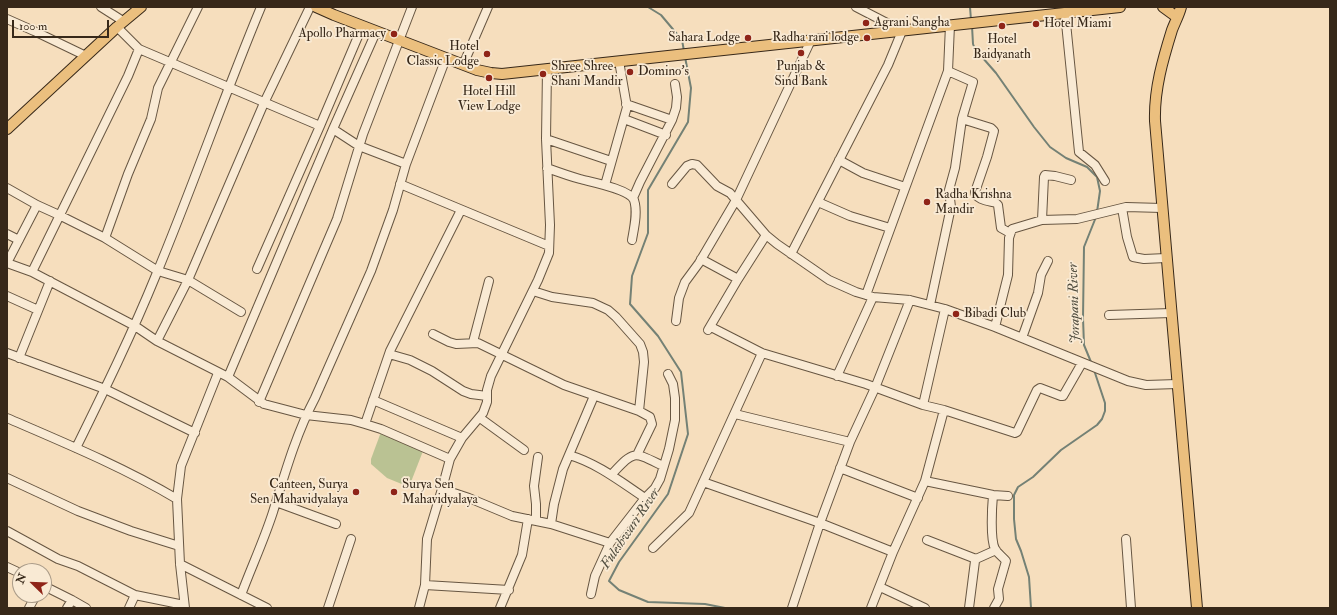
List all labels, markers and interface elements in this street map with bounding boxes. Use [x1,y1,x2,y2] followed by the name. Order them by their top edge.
[14,12,111,38] scale bar
[874,15,950,31] place label: Agrani Sangha
[1044,16,1111,32] place label: Hotel Miami
[861,18,871,28] marker: Agrani Sangha
[19,19,47,34] text: 100 m
[1031,19,1041,29] marker: Hotel Miami
[997,21,1007,31] marker: Hotel Baidyanath
[298,26,386,42] place label: Apollo Pharmacy
[389,29,399,39] marker: Apollo Pharmacy
[668,30,740,46] place label: Sahara Lodge
[772,30,859,46] place label: Radha rani lodge
[973,32,1031,63] place label: Hotel Baidyanath
[743,33,753,43] marker: Sahara Lodge
[862,33,872,43] marker: Radha rani lodge
[407,39,479,70] place label: Hotel Classic Lodge
[796,48,806,58] marker: Punjab & Sind Bank
[482,49,492,59] marker: Hotel Classic Lodge
[551,59,622,90] place label: Shree Shree Shani Mandir
[774,59,828,90] place label: Punjab & Sind Bank
[638,64,689,80] place label: Domino's
[625,67,635,77] marker: Domino's
[538,69,548,79] marker: Shree Shree Shani Mandir
[484,73,494,83] marker: Hotel Hill View Lodge
[458,84,520,115] place label: Hotel Hill View Lodge
[935,187,1012,218] place label: Radha Krishna Mandir
[922,197,932,207] marker: Radha Krishna Mandir
[1065,262,1085,344] water label: Jorapani River
[964,306,1026,322] place label: Bibadi Club
[951,309,961,319] marker: Bibadi Club
[250,477,348,508] place label: Canteen, Surya Sen Mahavidyalaya
[402,477,478,508] place label: Surya Sen Mahavidyalaya
[598,485,664,573] water label: Fuleshwari River
[351,487,361,497] marker: Canteen, Surya Sen Mahavidyalaya
[389,487,399,497] marker: Surya Sen Mahavidyalaya
[12,563,52,603] north arrow
[14,571,29,586] text: N

